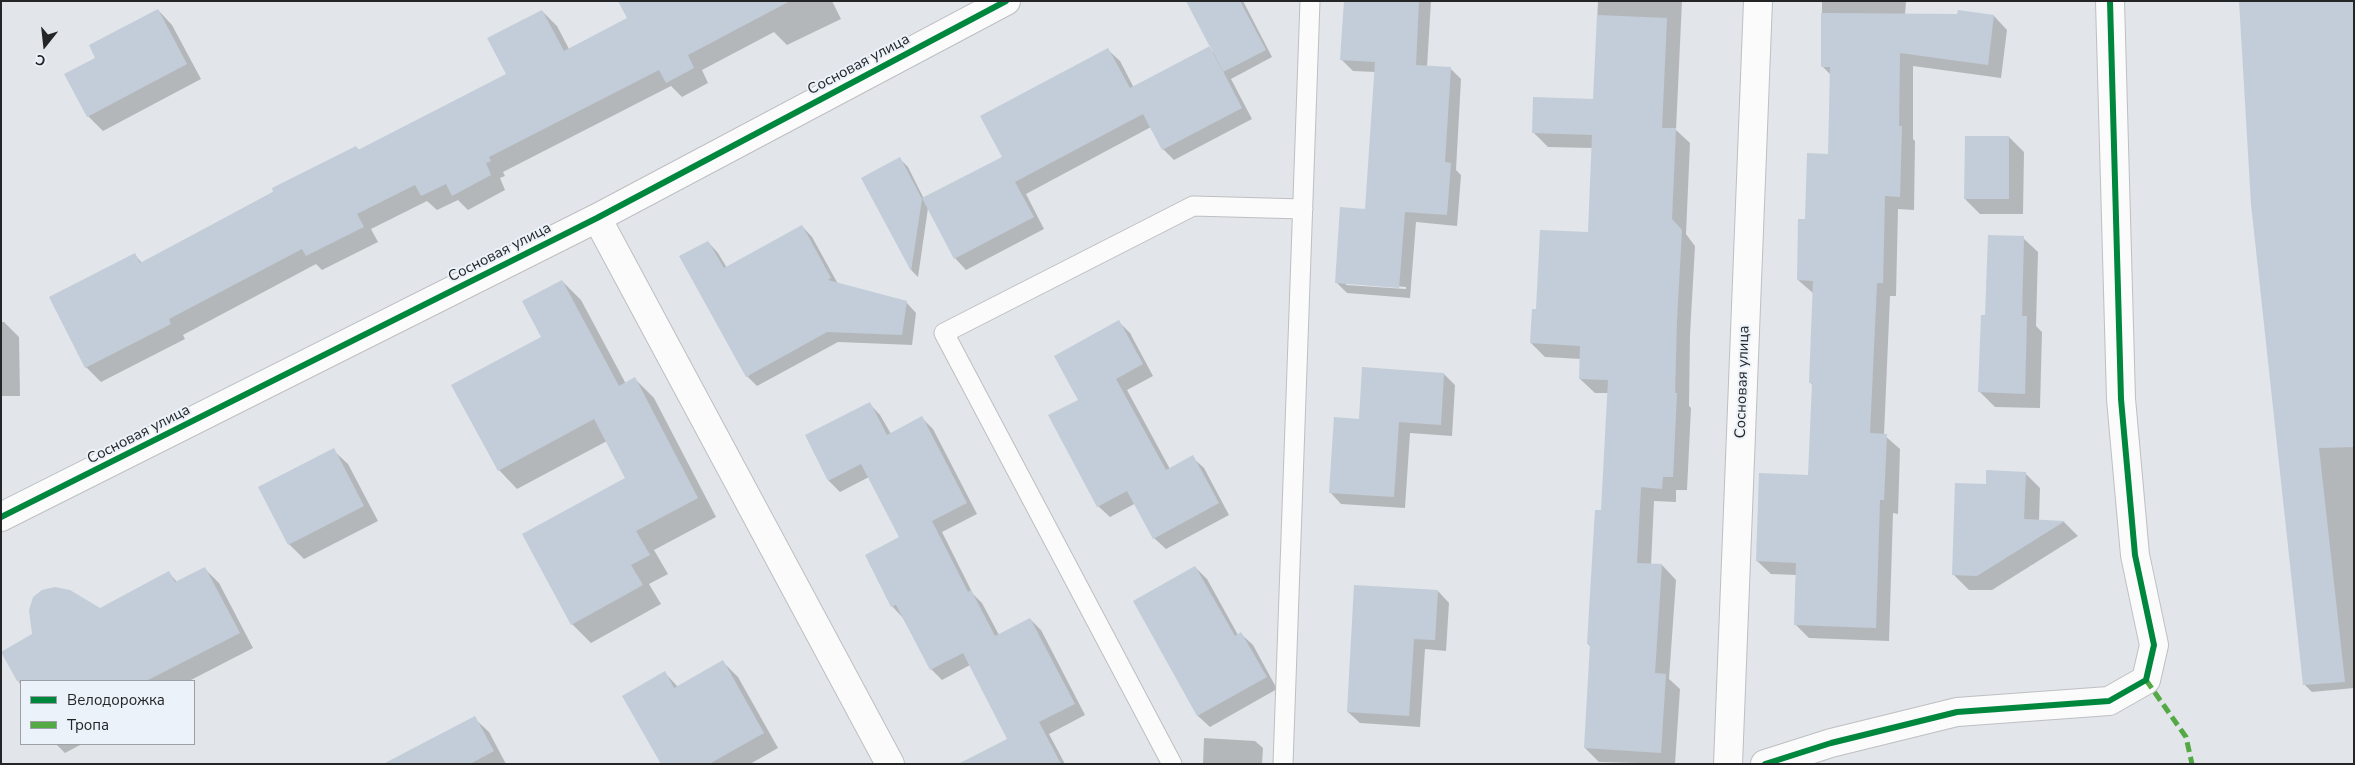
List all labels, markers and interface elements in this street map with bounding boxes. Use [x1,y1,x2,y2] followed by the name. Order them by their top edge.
[20,20,70,70] north arrow
[805,31,913,99] street label: Сосновая улица
[34,49,48,70] text: С
[446,219,554,287] street label: Сосновая улица
[1732,325,1754,439] street label: Сосновая улица
[85,401,193,469] street label: Сосновая улица
[20,680,195,745] legend
[67,690,165,710] text: Велодорожка
[67,715,109,735] text: Тропа

